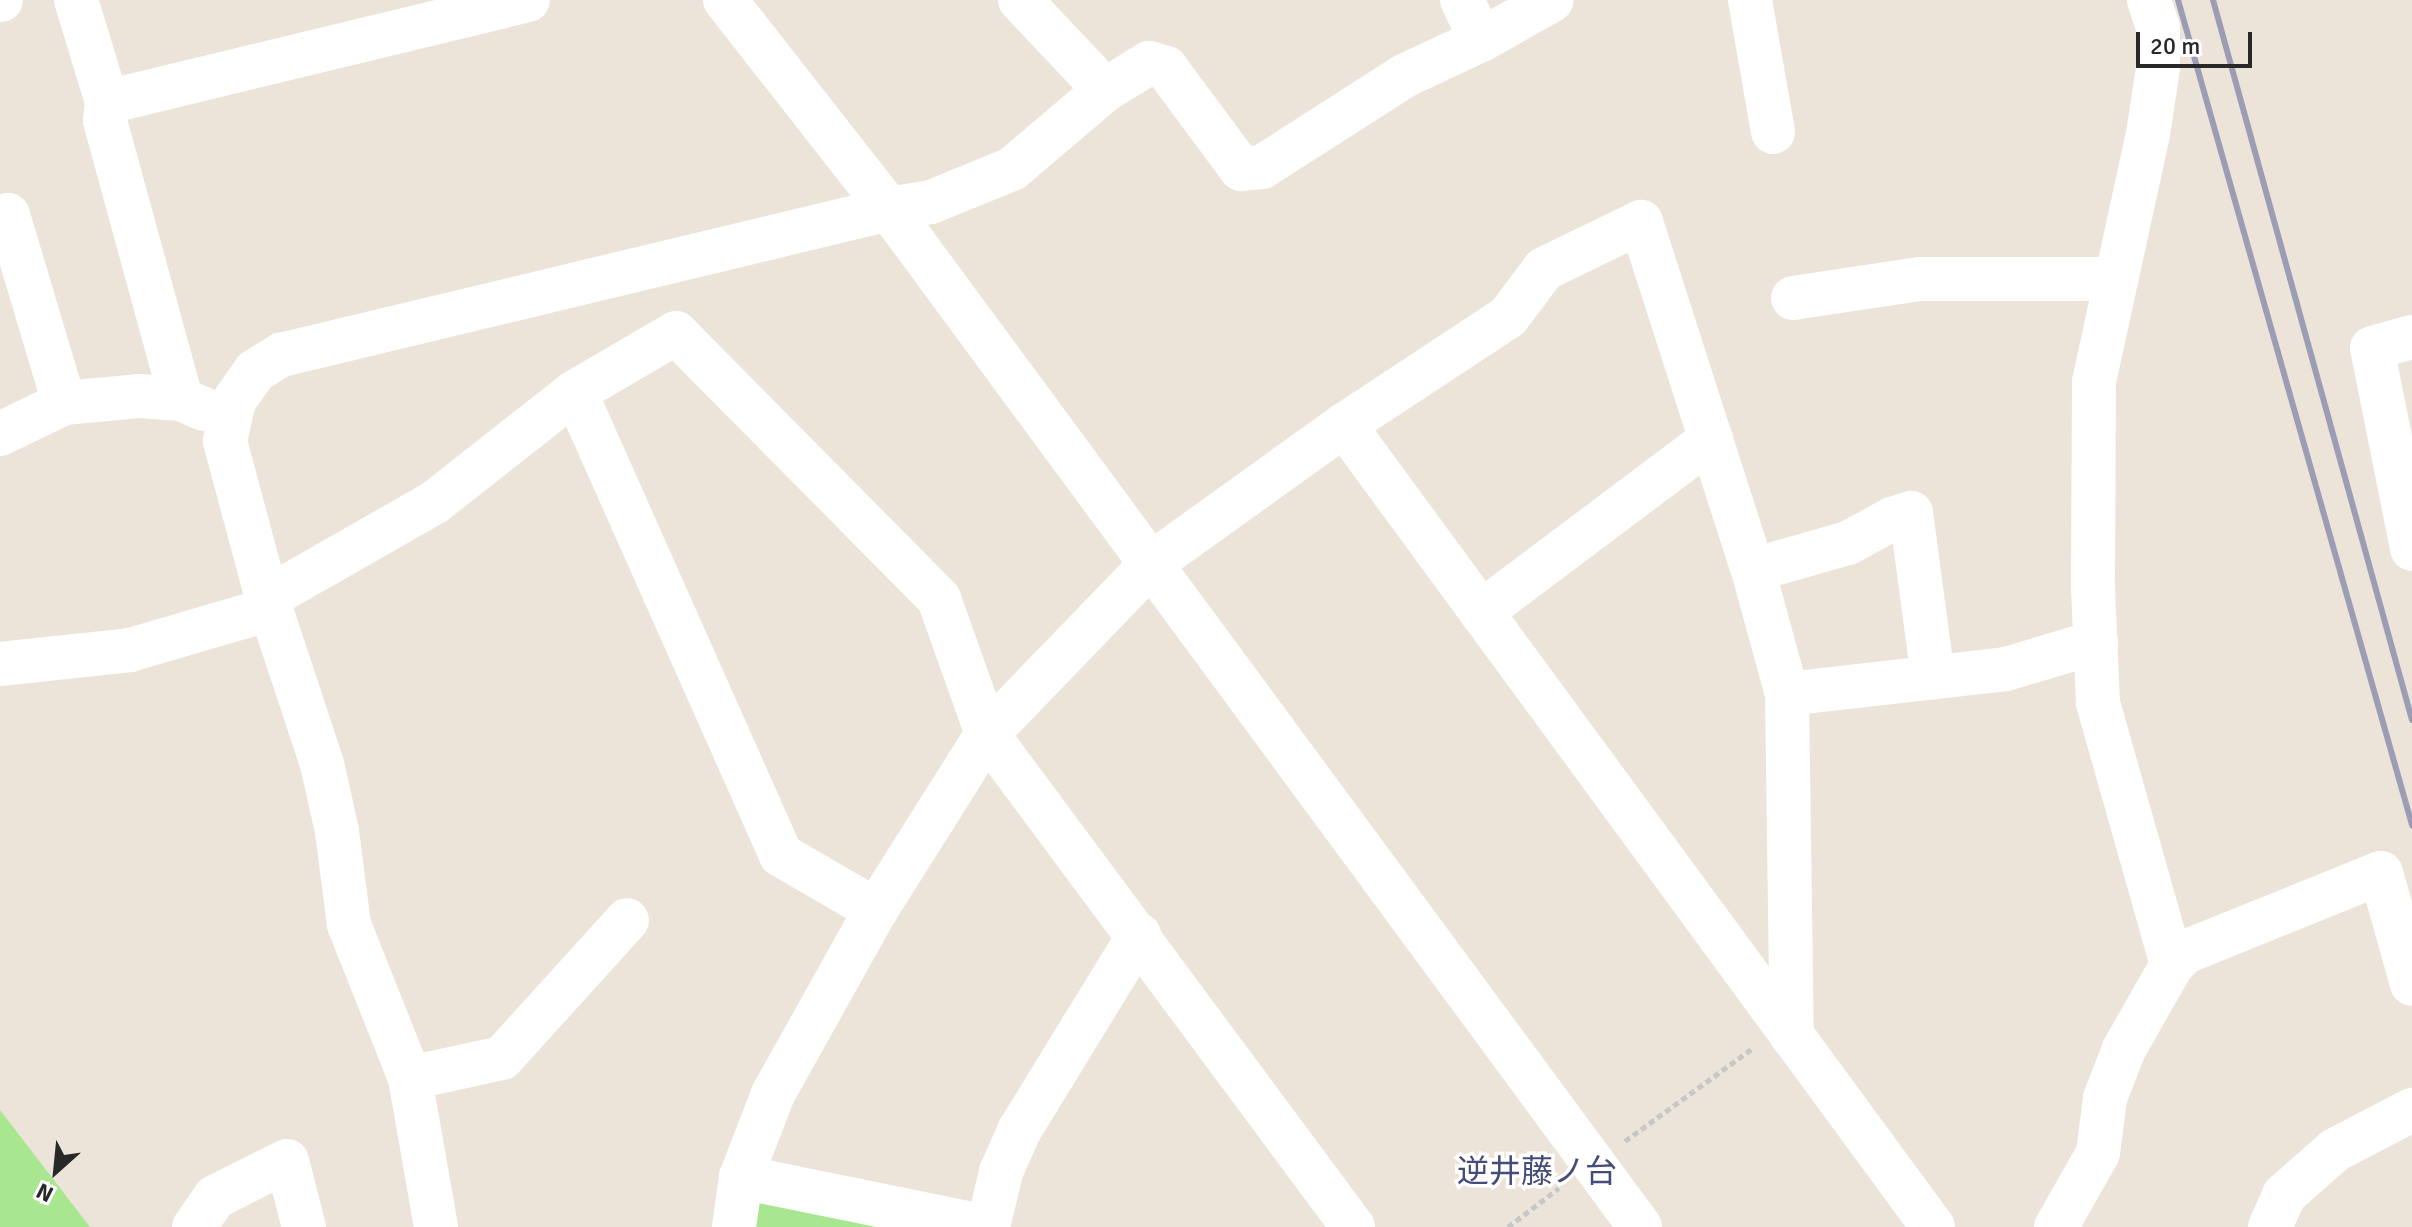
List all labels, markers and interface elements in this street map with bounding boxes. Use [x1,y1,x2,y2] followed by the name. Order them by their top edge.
[2140,16,2256,66] scale bar
[2150,31,2200,61] text: 20 m
[16,1131,96,1211] north arrow
[1457,1153,1617,1191] district label: 逆井藤ノ台
[32,1177,58,1208] text: N

